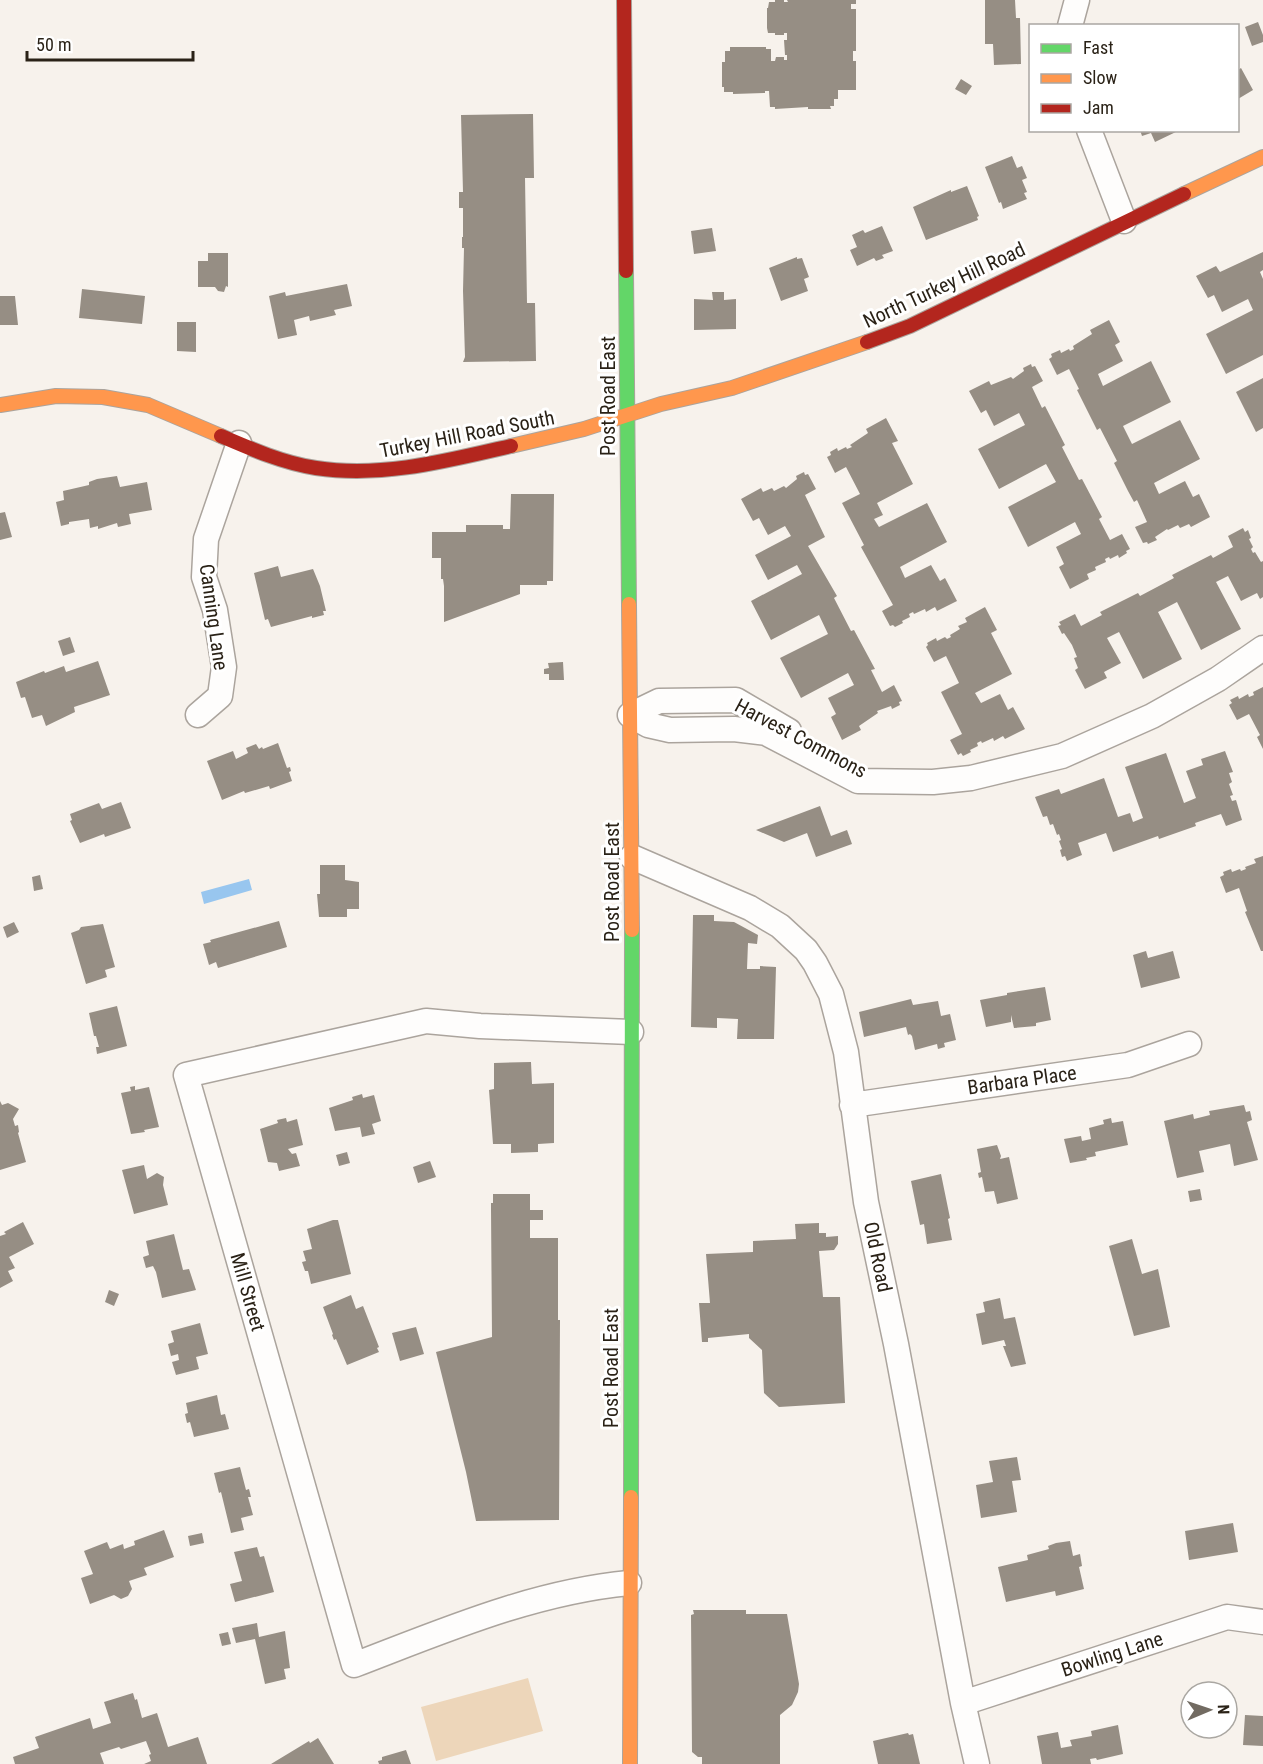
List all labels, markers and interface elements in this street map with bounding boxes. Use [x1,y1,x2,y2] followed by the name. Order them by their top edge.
[27,24,194,62] scale bar
[1029,24,1239,132] legend
[36,34,71,55] text: 50 m
[1083,37,1114,58] text: Fast
[1083,67,1118,88] text: Slow
[1083,97,1114,118] text: Jam
[859,237,1029,333] street label: North Turkey Hill Road
[596,336,620,456] street label: Post Road East
[378,405,556,463] street label: Turkey Hill Road South
[195,562,233,672] street label: Canning Lane
[731,693,871,783] street label: Harvest Commons
[600,822,624,942] street label: Post Road East
[966,1060,1078,1100] street label: Barbara Place
[859,1220,897,1294] street label: Old Road
[225,1250,271,1334] street label: Mill Street
[599,1308,623,1428] street label: Post Road East
[1058,1626,1166,1682] street label: Bowling Lane
[1179,1680,1239,1740] north arrow
[1214,1704,1233,1715] text: N

